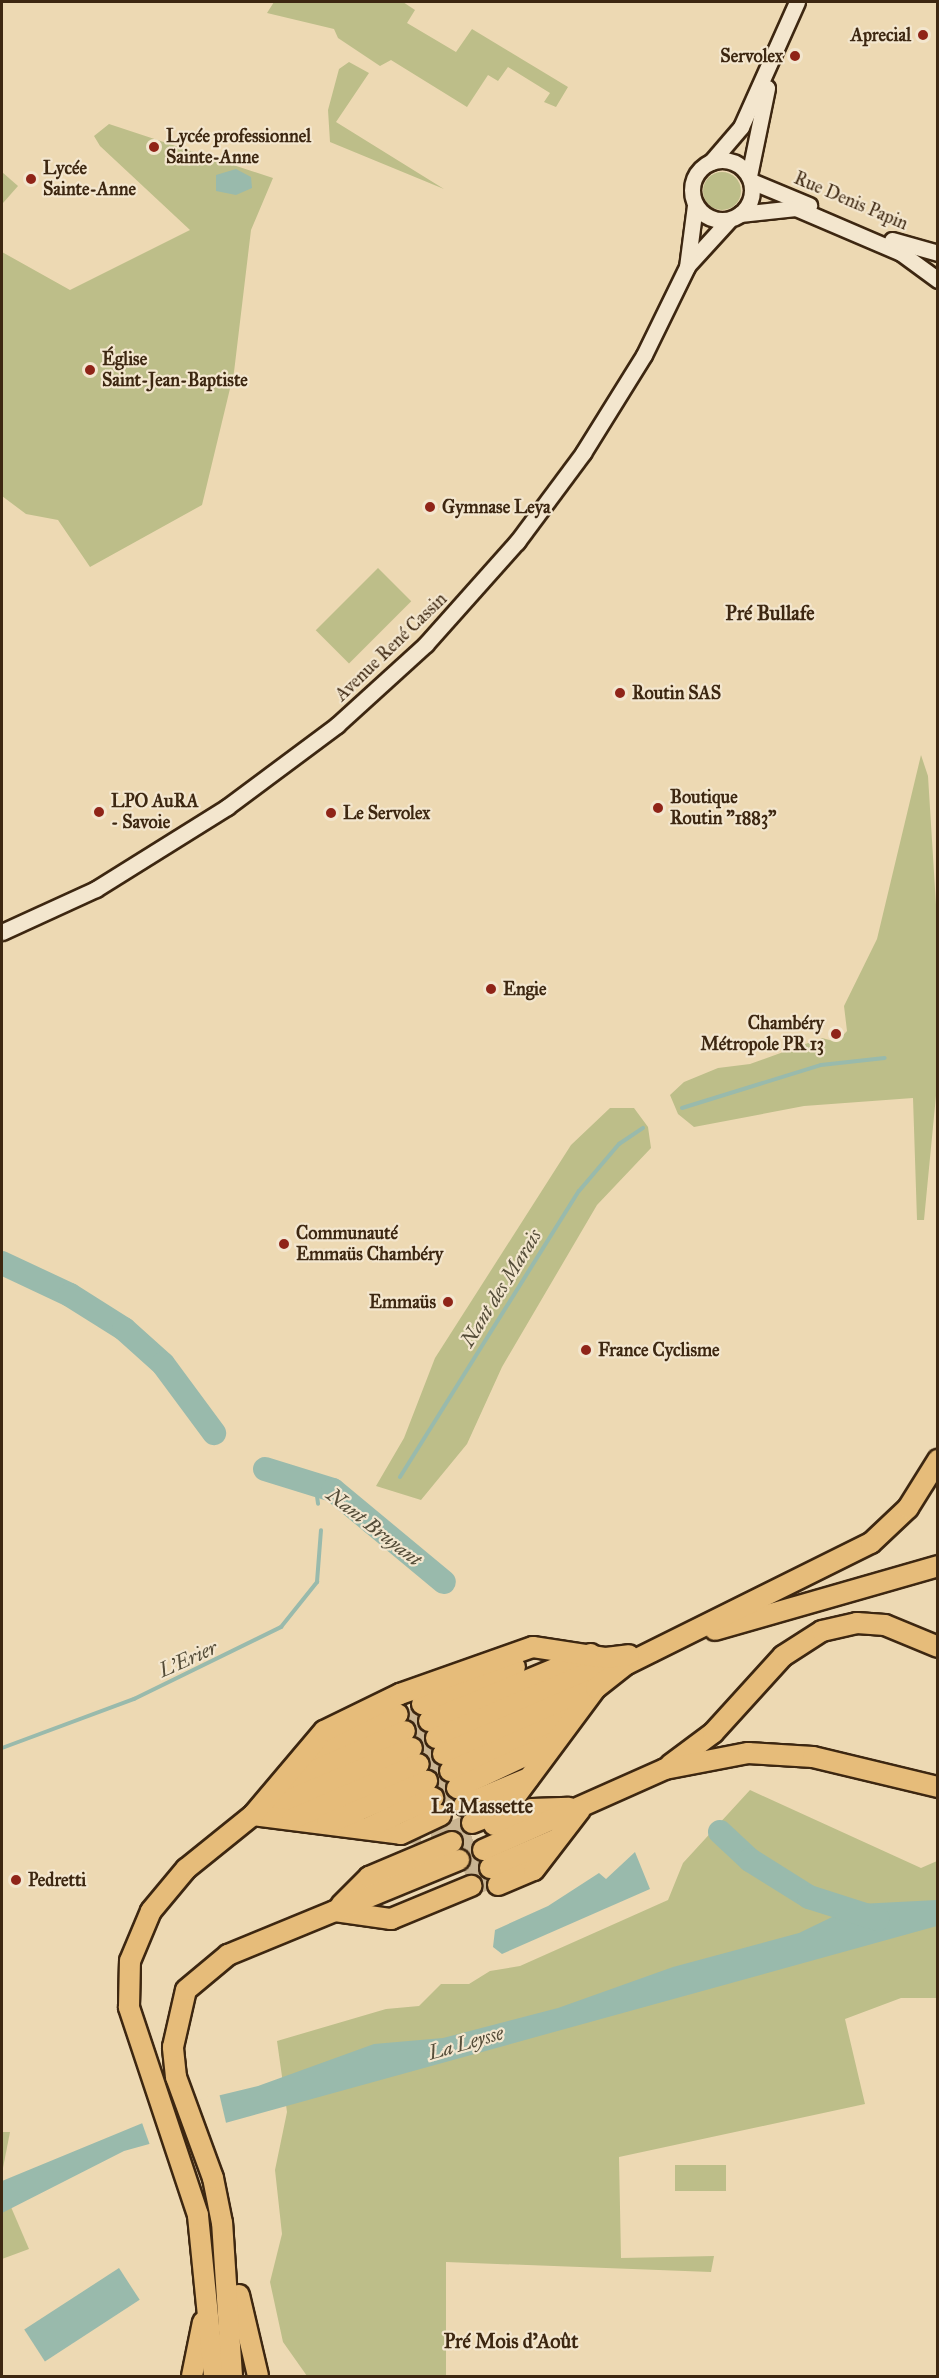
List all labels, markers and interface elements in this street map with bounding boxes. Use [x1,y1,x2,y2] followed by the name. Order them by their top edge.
[851,24,911,46] place label: Aprecial
[916,28,930,42] marker: Aprecial
[720,45,783,67] place label: Servolex
[788,49,802,63] marker: Servolex
[166,126,311,168] place label: Lycée professionnel Sainte-Anne
[147,140,161,154] marker: Lycée professionnel Sainte-Anne
[43,158,136,201] place label: Lycée Sainte-Anne
[791,167,911,235] street label: Rue Denis Papin
[24,172,38,186] marker: Lycée Sainte-Anne
[102,349,248,392] place label: Église Saint-Jean-Baptiste
[83,363,97,377] marker: Église Saint-Jean-Baptiste
[442,496,551,518] place label: Gymnase Leya
[423,500,437,514] marker: Gymnase Leya
[331,588,451,706] street label: Avenue René Cassin
[725,601,815,625] district label: Pré Bullafe
[632,682,721,704] place label: Routin SAS
[613,686,627,700] marker: Routin SAS
[670,787,776,830] place label: Boutique Routin "1883"
[111,791,198,834] place label: LPO AuRA - Savoie
[651,801,665,815] marker: Boutique Routin "1883"
[343,802,430,824] place label: Le Servolex
[92,805,106,819] marker: LPO AuRA - Savoie
[324,806,338,820] marker: Le Servolex
[503,978,546,1000] place label: Engie
[484,982,498,996] marker: Engie
[700,1013,824,1056] place label: Chambéry Métropole PR 13
[829,1027,843,1041] marker: Chambéry Métropole PR 13
[296,1223,443,1266] place label: Communauté Emmaüs Chambéry
[455,1225,547,1351] water label: Nant des Marais
[277,1237,291,1251] marker: Communauté Emmaüs Chambéry
[369,1291,436,1313] place label: Emmaüs
[441,1295,455,1309] marker: Emmaüs
[598,1339,720,1361] place label: France Cyclisme
[579,1343,593,1357] marker: France Cyclisme
[322,1483,426,1571] water label: Nant Bruyant
[155,1636,221,1682] water label: L'Erier
[431,1794,533,1818] district label: La Massette
[28,1869,86,1891] place label: Pedretti
[9,1873,23,1887] marker: Pedretti
[426,2021,506,2065] water label: La Leysse
[444,2329,578,2353] district label: Pré Mois d'Août

